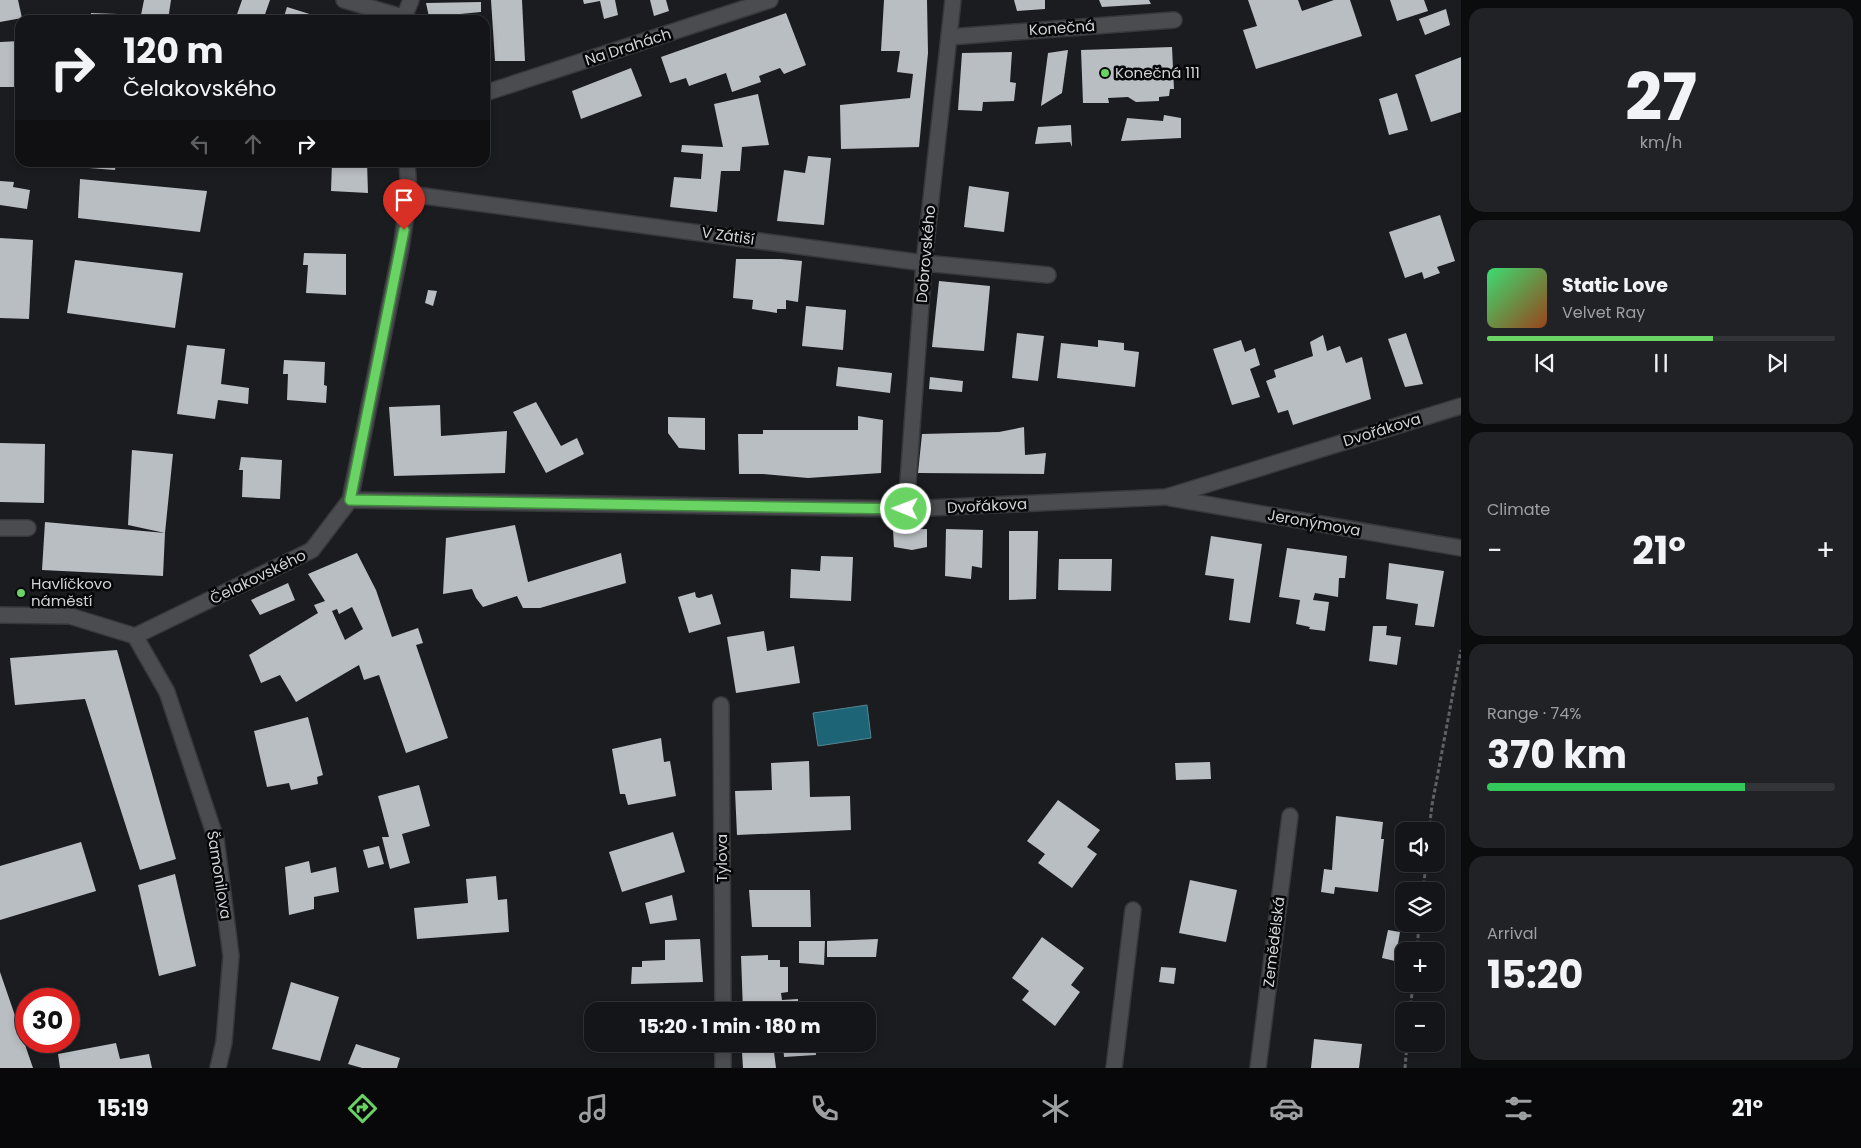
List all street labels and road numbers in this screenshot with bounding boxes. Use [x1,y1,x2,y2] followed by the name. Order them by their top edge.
[1028,15,1096,40] street label: Konečná
[582,23,674,70] street label: Na Drahách
[911,204,940,304] street label: Dobrovského
[700,221,756,250] street label: V Zátiší
[1340,408,1423,451] street label: Dvořákova
[946,493,1028,518] street label: Dvořákova
[1266,504,1362,541] street label: Jeronýmova
[206,544,309,609] street label: Čelakovského
[202,829,237,921] street label: Šamonilova
[711,834,732,882] street label: Tylova
[1258,895,1289,988] street label: Zemědělská

